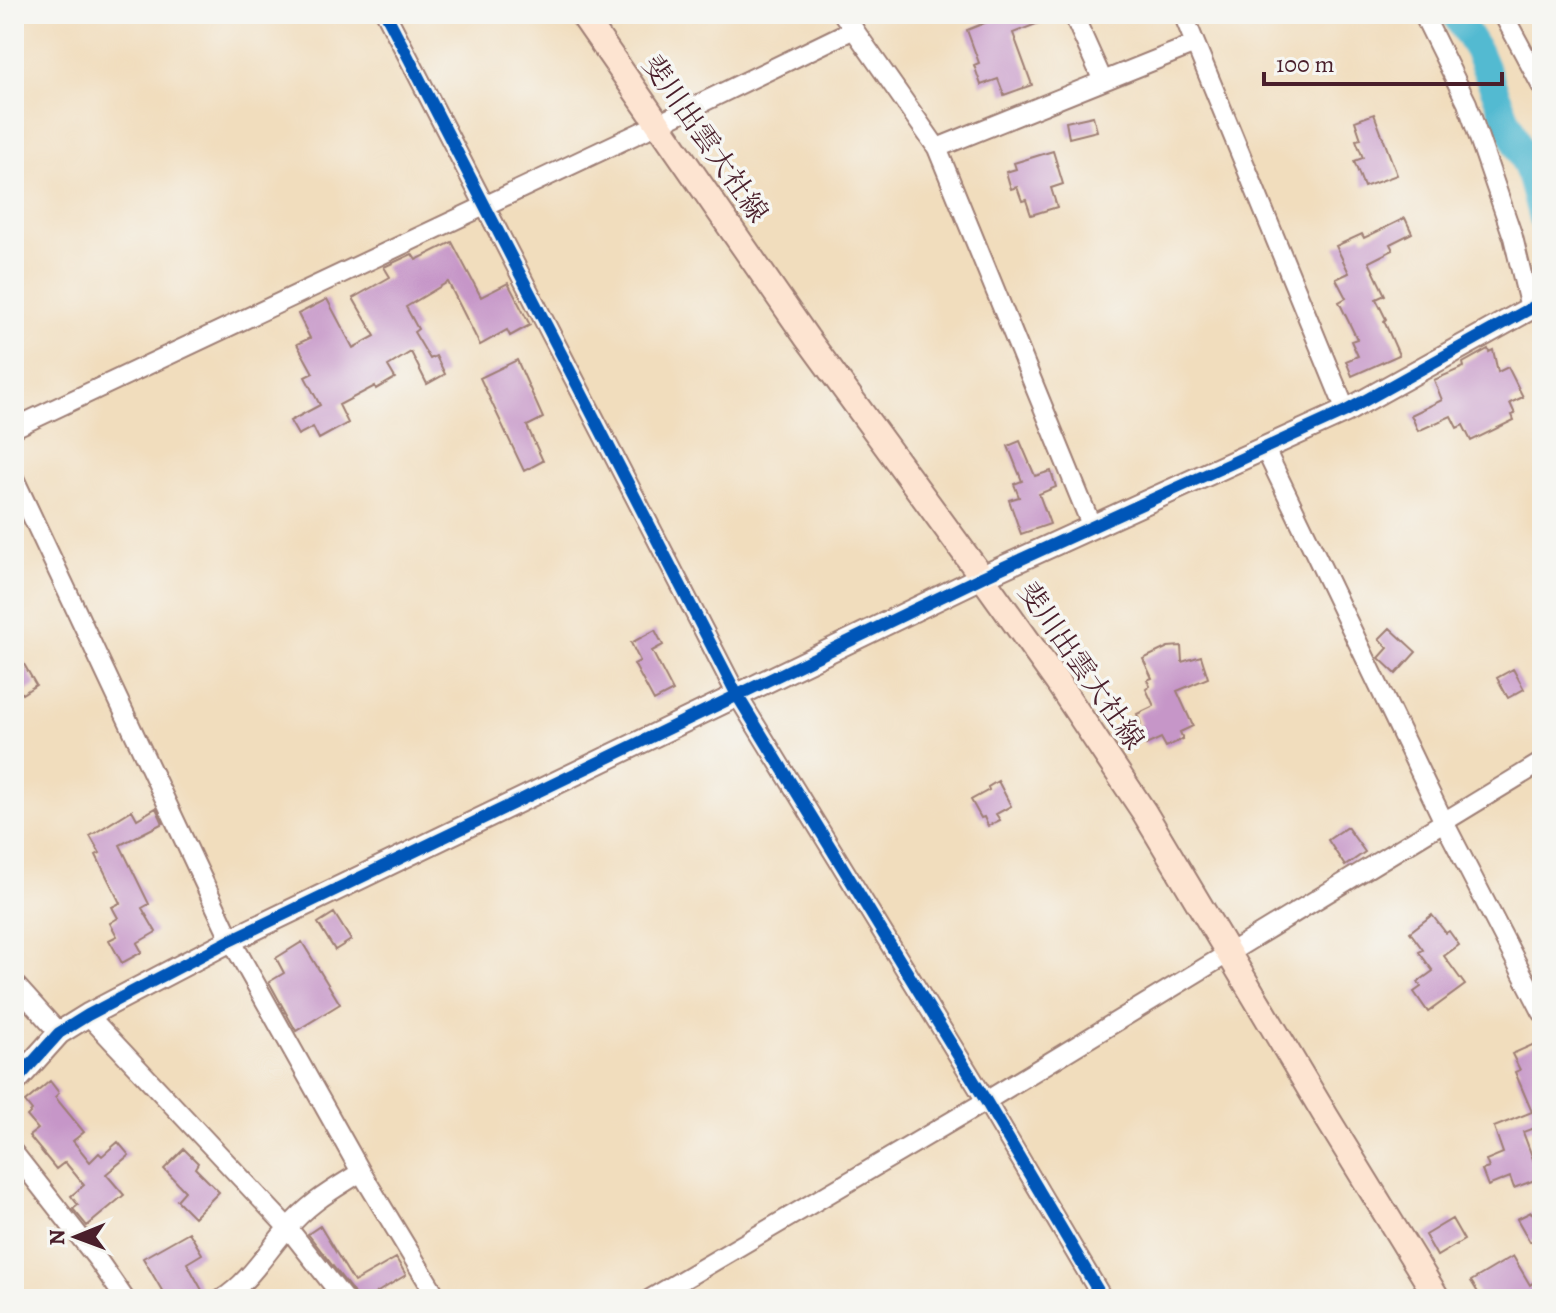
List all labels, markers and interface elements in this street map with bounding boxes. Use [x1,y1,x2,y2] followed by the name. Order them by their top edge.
[1264,36,1502,86] scale bar
[633,48,777,230] street label: 斐川出雲大社線
[1276,48,1335,80] text: 100 m
[1009,575,1153,757] street label: 斐川出雲大社線
[36,1197,116,1277] north arrow
[42,1229,72,1246] text: N

